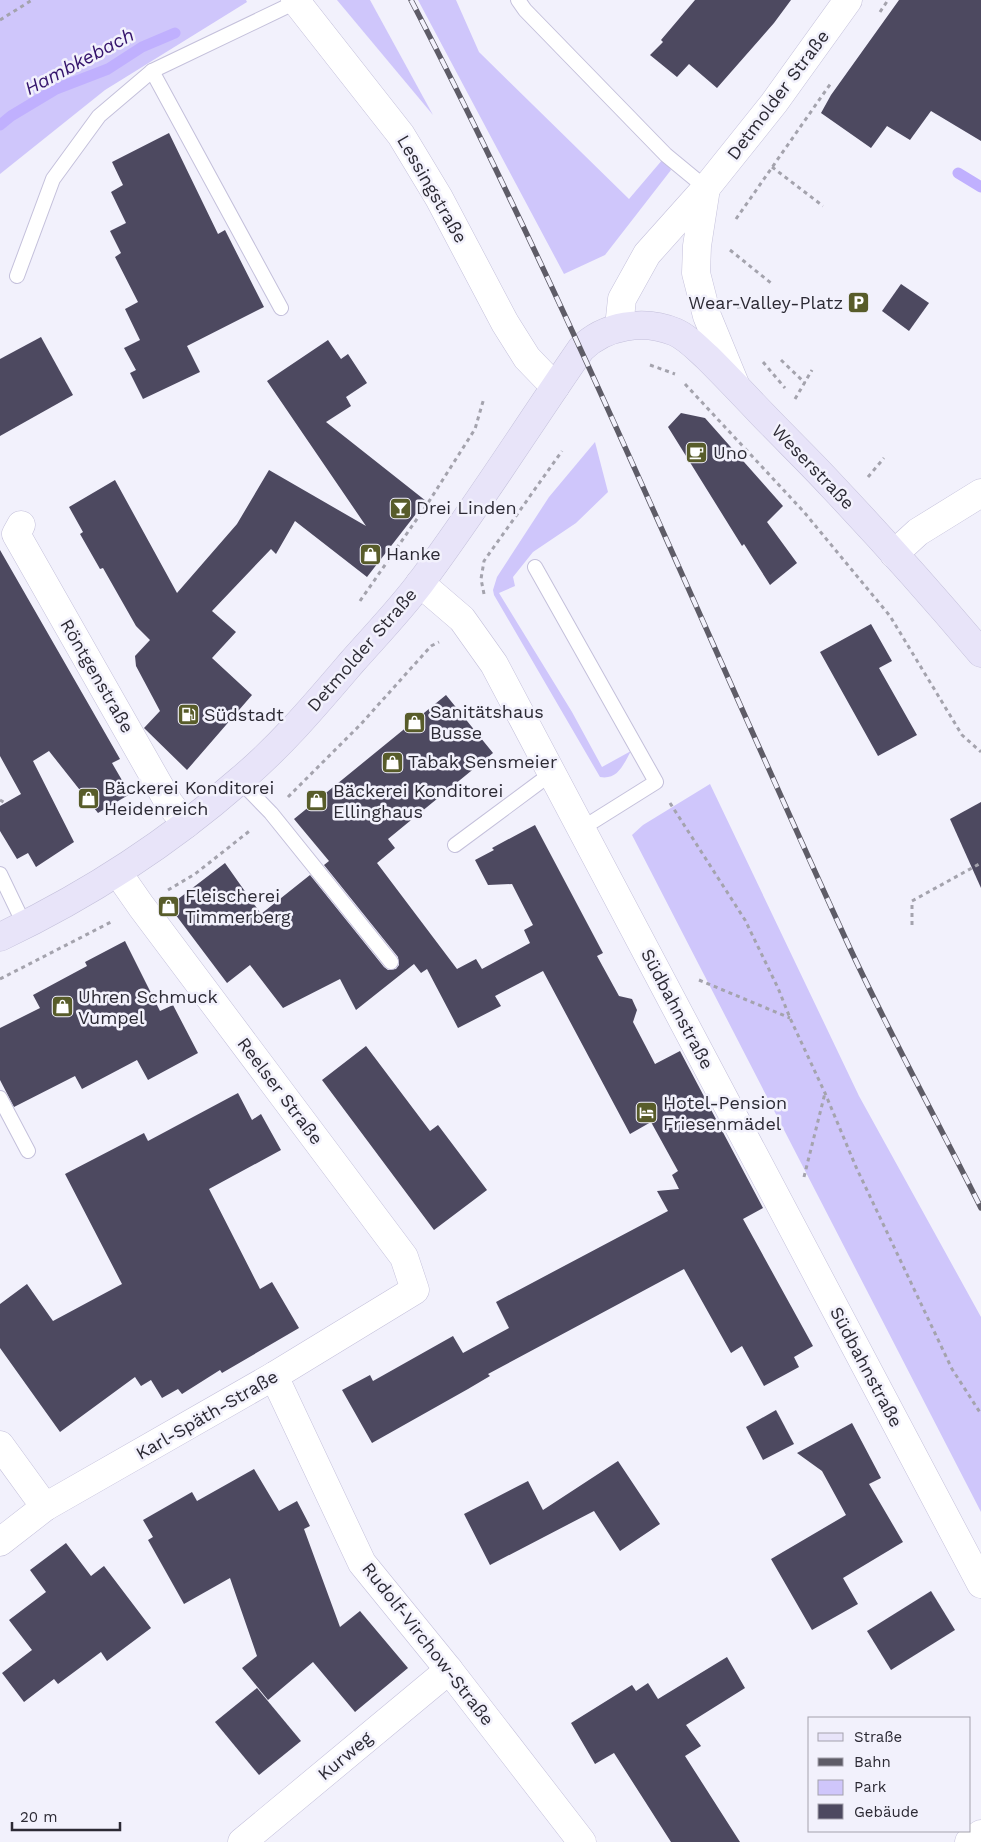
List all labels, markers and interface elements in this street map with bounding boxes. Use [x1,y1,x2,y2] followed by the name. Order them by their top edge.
[21,23,138,100] water label: Hambkebach
[722,26,833,164] street label: Detmolder Straße
[393,131,472,246] street label: Lessingstraße
[847,291,871,315] parking icon: Wear-Valley-Platz
[688,292,843,313] place label: Wear-Valley-Platz
[768,420,859,513] street label: Weserstraße
[685,441,709,465] cafe icon: Uno
[713,442,748,463] place label: Uno
[388,496,412,520] bar icon: Drei Linden
[416,497,517,518] place label: Drei Linden
[358,542,382,566] shop icon: Hanke
[386,543,441,564] place label: Hanke
[302,584,421,716] street label: Detmolder Straße
[56,615,139,736] street label: Röntgenstraße
[430,701,544,743] place label: Sanitätshaus Busse
[176,703,200,727] fuel station icon: Südstadt
[204,704,284,725] place label: Südstadt
[402,710,426,734] shop icon: Sanitätshaus Busse
[380,750,404,774] shop icon: Tabak Sensmeier
[408,751,557,772] place label: Tabak Sensmeier
[104,777,274,819] place label: Bäckerei Konditorei Heidenreich
[333,780,503,822] place label: Bäckerei Konditorei Ellinghaus
[76,786,100,810] shop icon: Bäckerei Konditorei Heidenreich
[305,789,329,813] shop icon: Bäckerei Konditorei Ellinghaus
[185,885,291,927] place label: Fleischerei Timmerberg
[157,894,181,918] shop icon: Fleischerei Timmerberg
[637,945,718,1073] street label: Südbahnstraße
[78,986,218,1028] place label: Uhren Schmuck Vumpel
[50,995,74,1019] shop icon: Uhren Schmuck Vumpel
[233,1033,328,1148] street label: Reelser Straße
[663,1092,787,1134] place label: Hotel-Pension Friesenmädel
[635,1101,659,1125] hotel icon: Hotel-Pension Friesenmädel
[826,1303,907,1431] street label: Südbahnstraße
[132,1365,281,1464] street label: Karl-Späth-Straße
[358,1558,499,1729] street label: Rudolf-Virchow-Straße
[808,1717,971,1832] legend
[313,1727,376,1784] street label: Kurweg
[854,1728,902,1746] text: Straße
[854,1753,891,1771] text: Bahn
[854,1778,887,1796] text: Park
[12,1800,120,1832] scale bar
[854,1803,919,1821] text: Gebäude
[20,1808,58,1826] text: 20 m

